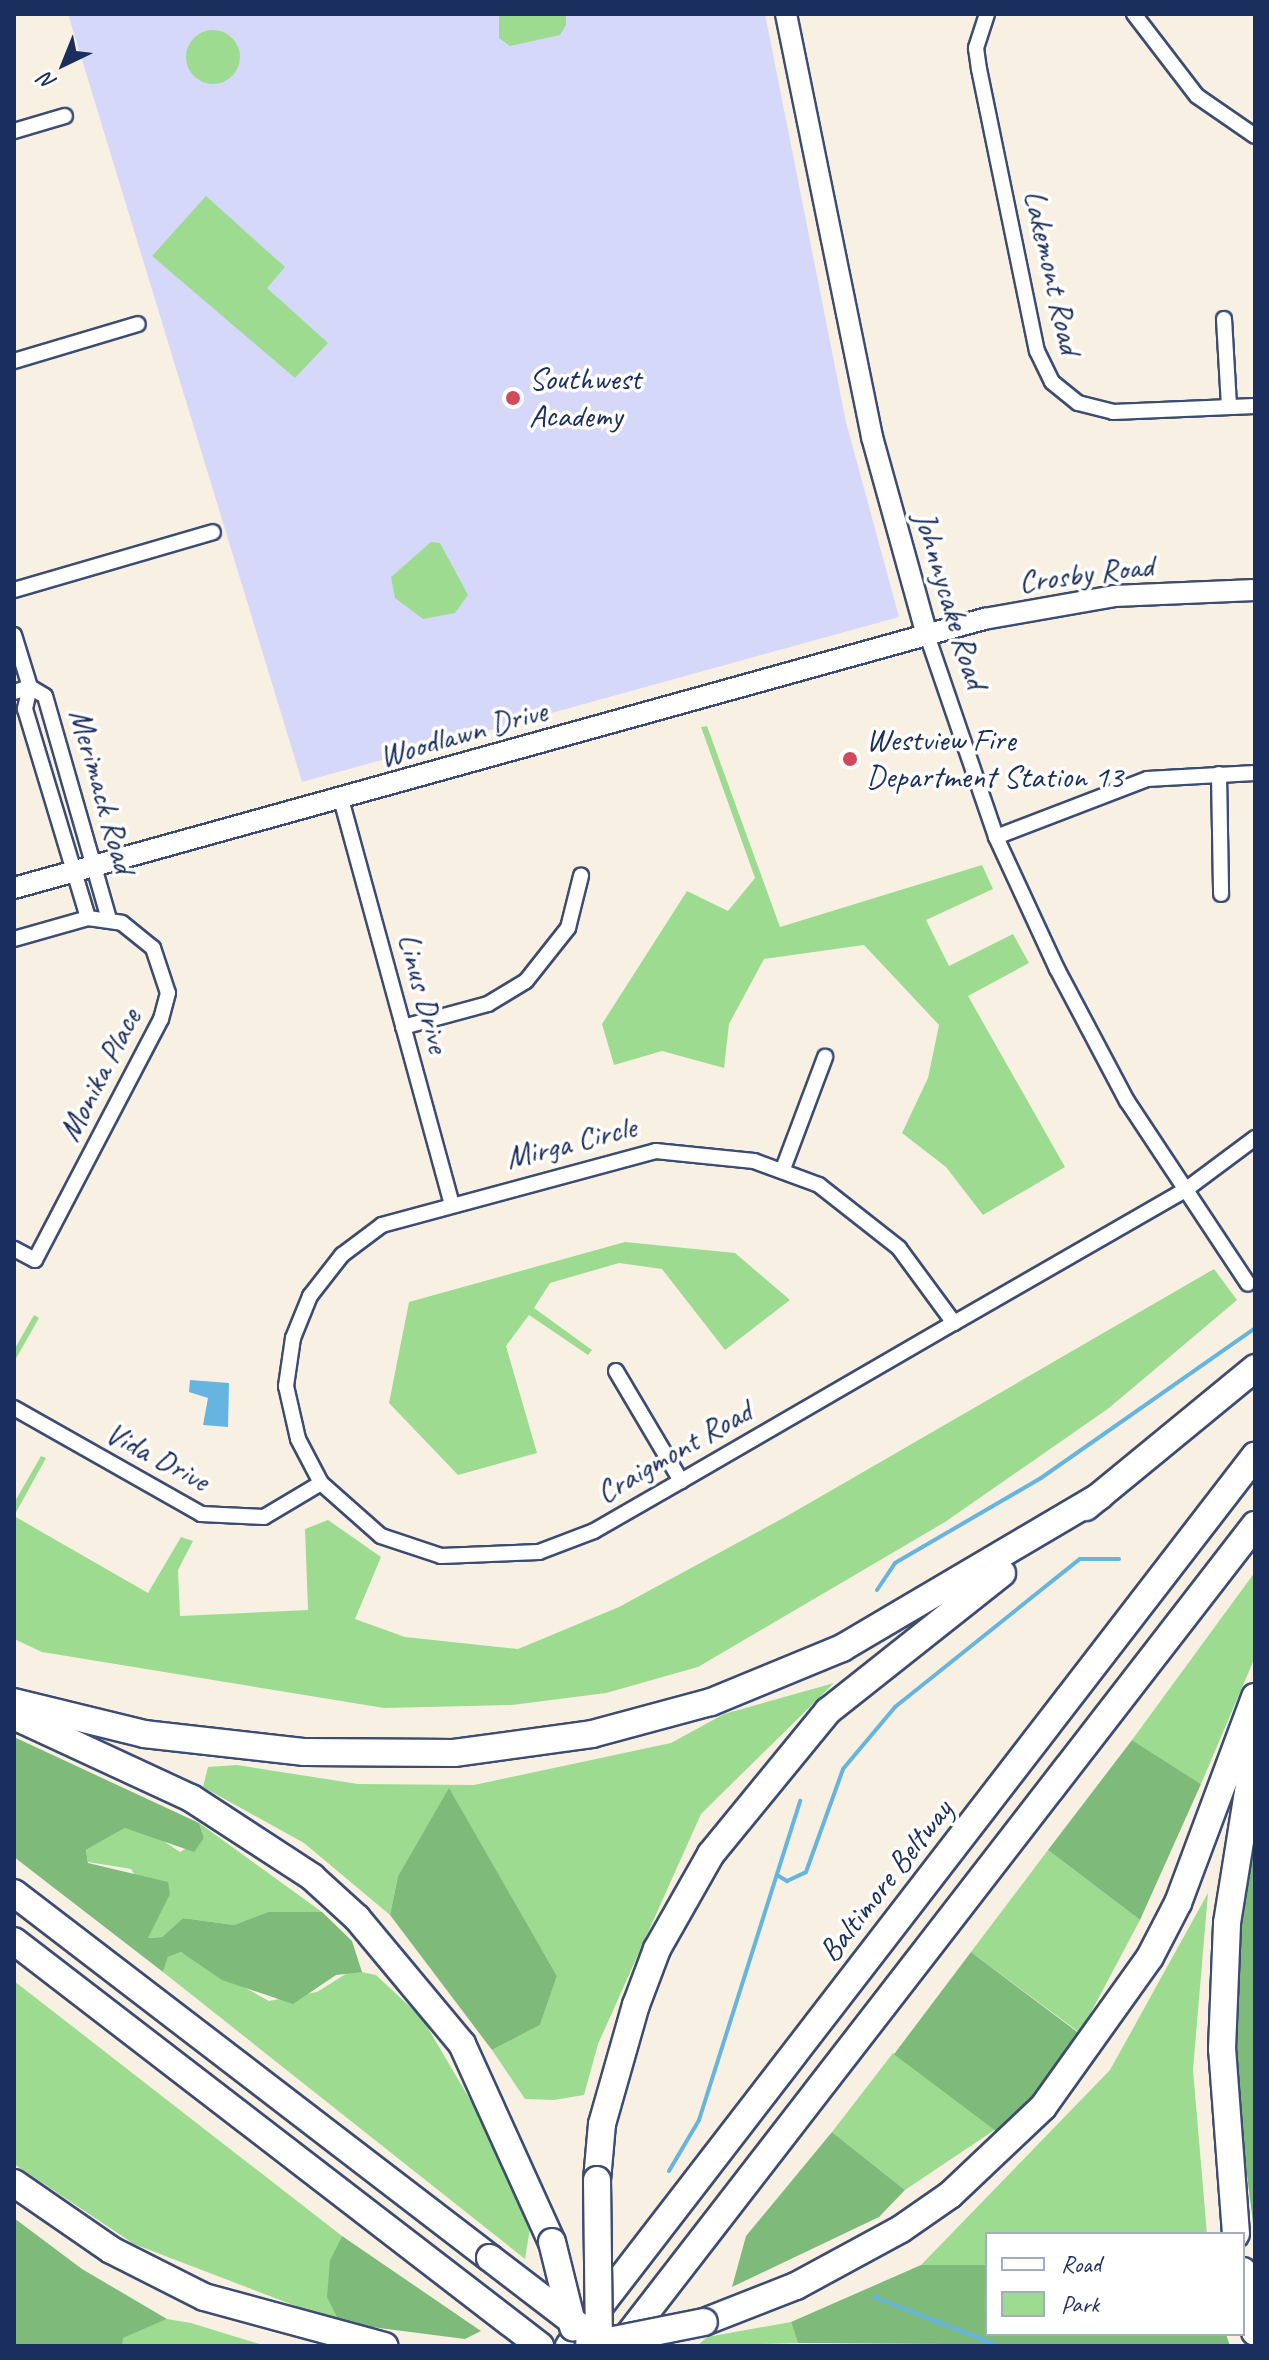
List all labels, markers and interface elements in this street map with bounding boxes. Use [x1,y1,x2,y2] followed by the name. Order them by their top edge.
[24,24,104,104] north arrow
[33,67,62,96] text: N
[1015,186,1089,358] street label: Lakemont Road
[529,361,641,436] place label: Southwest Academy
[504,389,522,407] marker: Southwest Academy
[905,507,995,693] street label: Johnnycake Road
[1017,547,1155,601] street label: Crosby Road
[375,692,551,776] street label: Woodlawn Drive
[60,705,144,877] street label: Merimack Road
[866,722,1123,797] place label: Westview Fire Department Station 13
[841,750,859,768] marker: Westview Fire Department Station 13
[389,929,457,1057] street label: Linus Drive
[50,1002,150,1148] street label: Monika Place
[502,1108,640,1178] street label: Mirga Circle
[589,1392,759,1512] street label: Craigmont Road
[98,1414,216,1500] street label: Vida Drive
[811,1792,961,1970] street label: Baltimore Beltway
[985,2232,1245,2336] legend
[1061,2249,1101,2279] text: Road
[1061,2289,1099,2319] text: Park

